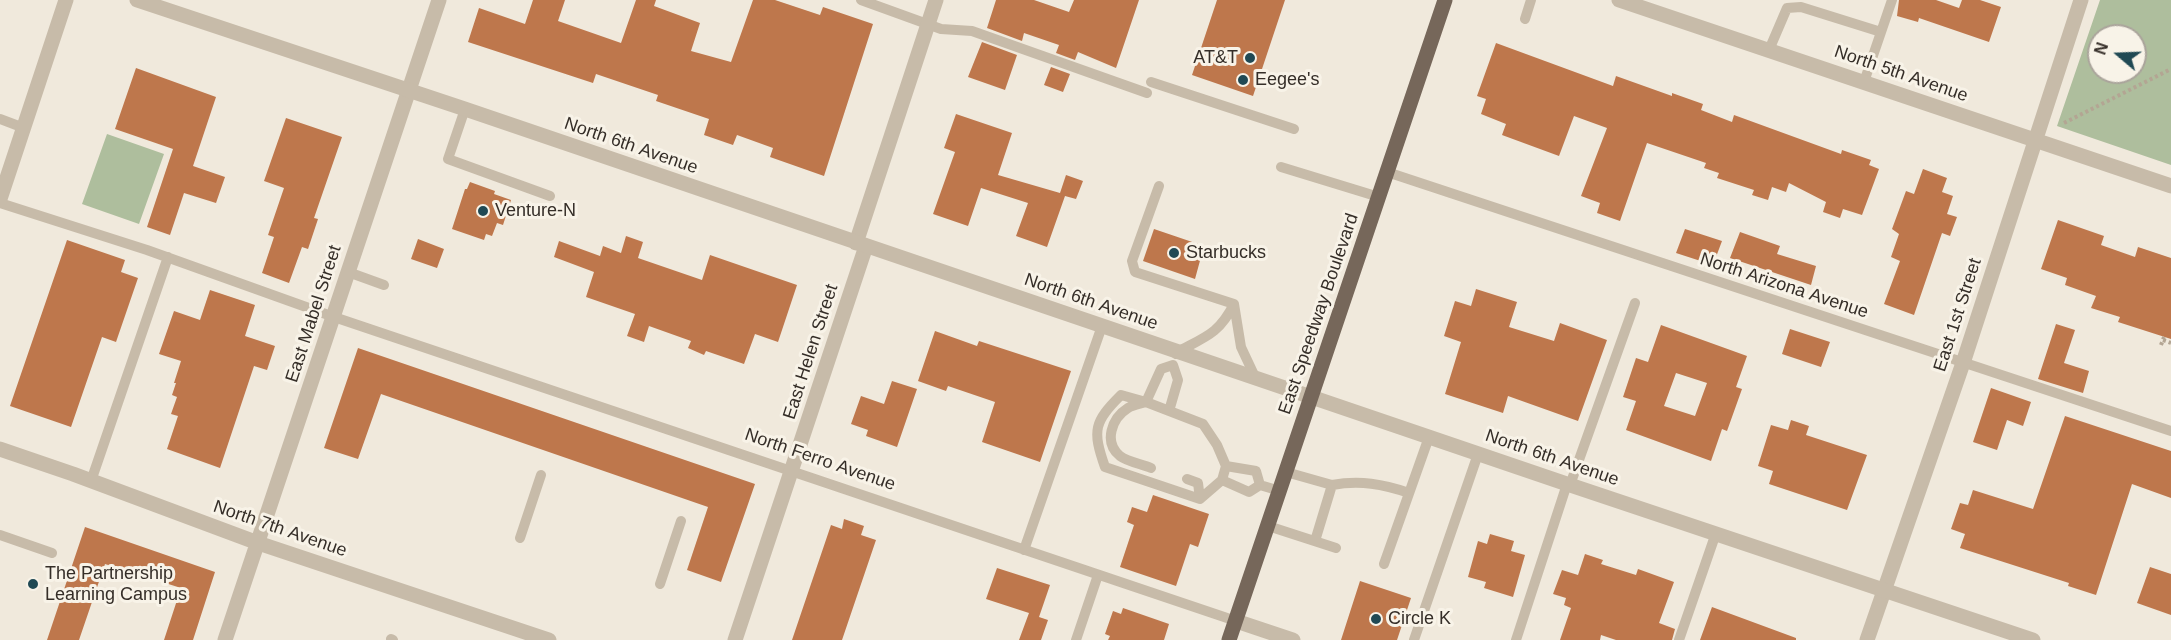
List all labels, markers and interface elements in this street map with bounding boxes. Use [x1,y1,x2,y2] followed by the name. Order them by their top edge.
[2087,24,2147,84] north arrow
[2091,40,2111,57] text: N
[1831,41,1971,107] street label: North 5th Avenue
[1193,47,1238,69] place label: AT&T
[1243,51,1257,65] marker: AT&T
[1255,69,1319,91] place label: Eegee's
[1236,73,1250,87] marker: Eegee's
[561,113,701,179] street label: North 6th Avenue
[495,200,576,222] place label: Venture-N
[476,204,490,218] marker: Venture-N
[1274,211,1364,417] street label: East Speedway Boulevard
[1186,242,1266,264] place label: Starbucks
[282,243,346,385] street label: East Mabel Street
[1167,246,1181,260] marker: Starbucks
[1697,249,1871,323] street label: North Arizona Avenue
[1929,256,1987,374] street label: East 1st Street
[1021,269,1161,335] street label: North 6th Avenue
[779,282,843,422] street label: East Helen Street
[742,424,898,496] street label: North Ferro Avenue
[1482,425,1622,491] street label: North 6th Avenue
[210,496,350,562] street label: North 7th Avenue
[45,563,187,606] place label: The Partnership Learning Campus
[26,577,40,591] marker: The Partnership Learning Campus
[1388,608,1451,630] place label: Circle K
[1369,612,1383,626] marker: Circle K

